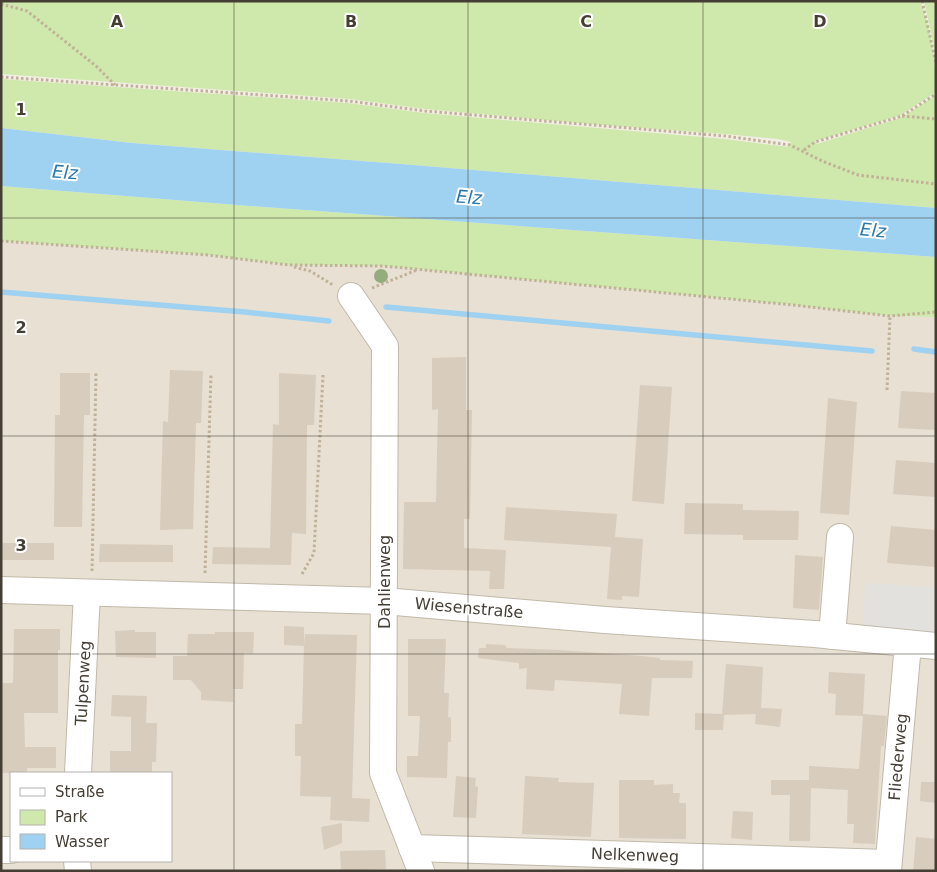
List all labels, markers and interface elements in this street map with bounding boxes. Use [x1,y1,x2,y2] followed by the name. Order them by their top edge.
[111,12,124,31] text: A
[345,12,357,31] text: B
[580,12,592,31] text: C
[813,12,827,31] text: D
[15,100,27,119] text: 1
[51,161,79,183] water label: Elz
[455,186,483,208] water label: Elz
[859,218,887,242] water label: Elz
[15,318,27,337] text: 2
[375,535,394,629] street label: Dahlienweg
[15,536,27,555] text: 3
[414,594,524,622] street label: Wiesenstraße
[71,640,95,727] street label: Tulpenweg
[885,713,911,801] street label: Fliederweg
[10,772,172,862] legend
[55,783,104,801] text: Straße
[55,808,88,826] text: Park
[55,833,110,851] text: Wasser
[591,844,679,866] street label: Nelkenweg

